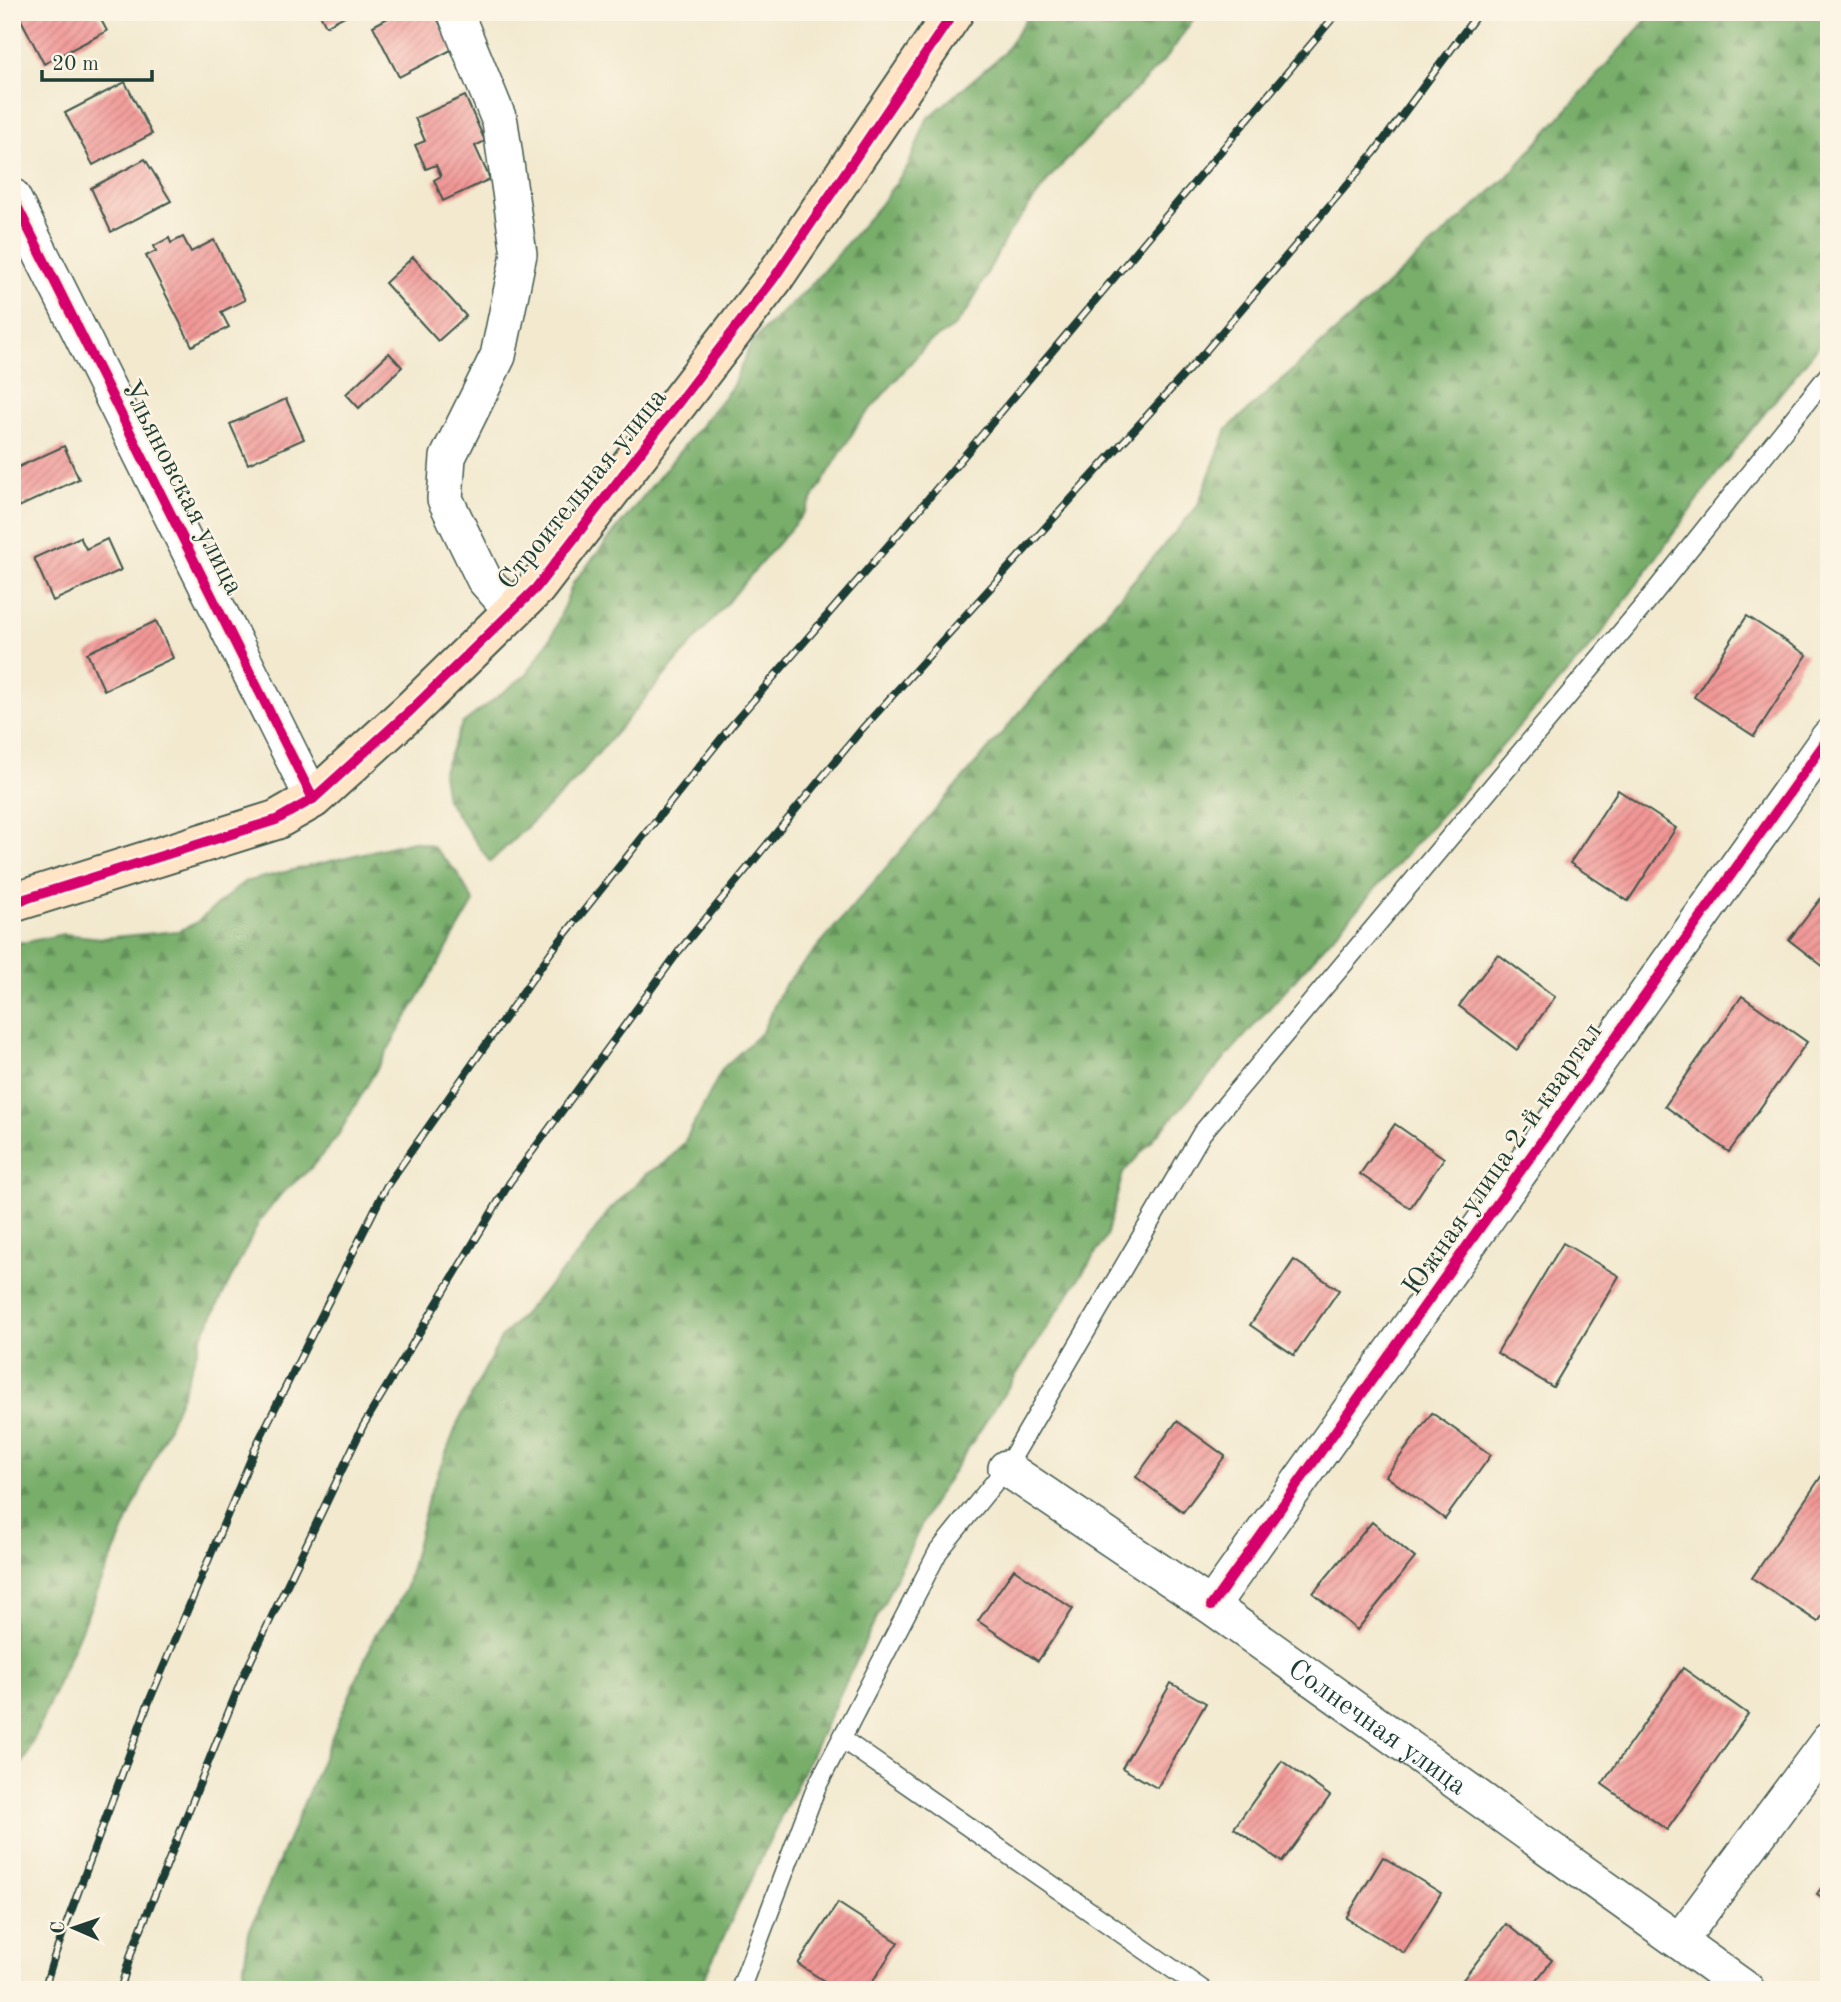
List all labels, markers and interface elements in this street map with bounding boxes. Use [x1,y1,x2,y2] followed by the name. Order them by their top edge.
[42,38,152,82] scale bar
[52,54,99,75] text: 20 m
[115,377,247,600] street label: Ульяновская улица
[494,384,673,596] street label: Строительная улица
[1399,1018,1608,1301] street label: Южная улица 2-й квартал
[1282,1655,1471,1802] street label: Солнечная улица
[38,1894,108,1964] north arrow
[50,1921,69,1934] text: С

